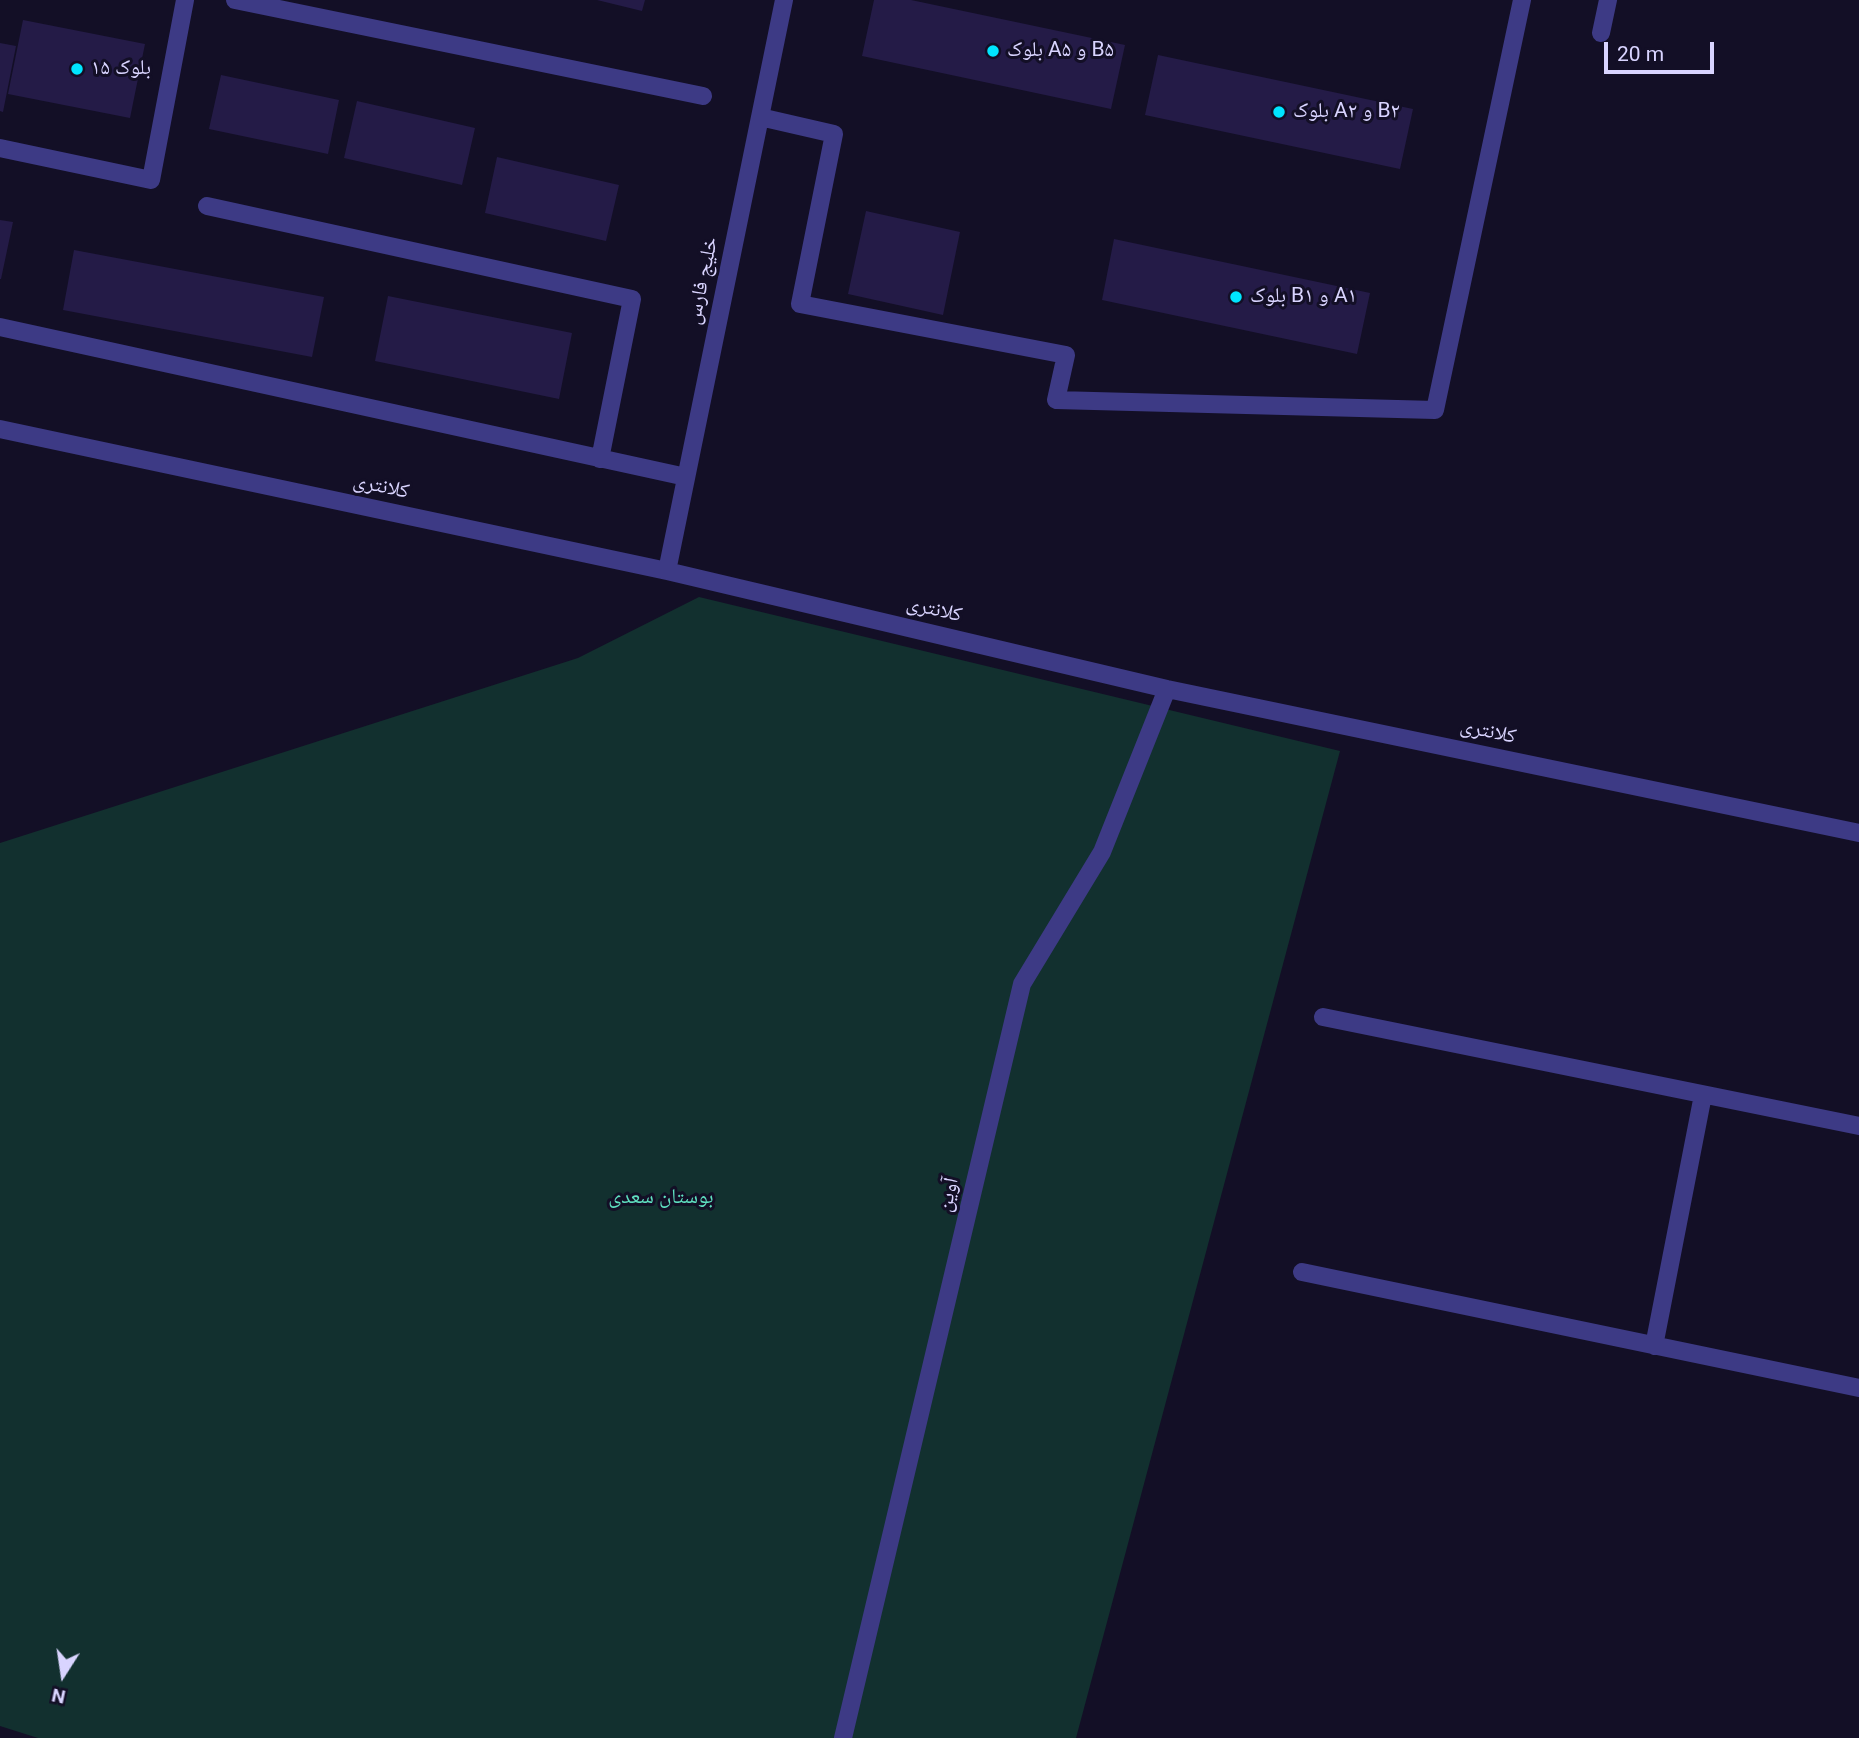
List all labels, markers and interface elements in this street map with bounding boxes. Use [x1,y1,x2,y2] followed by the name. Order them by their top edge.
[1607,28,1717,72] scale bar
[1007,38,1114,64] place label: بلوک A۵ و B۵
[1617,42,1664,66] text: 20 m
[985,43,1001,59] marker: بلوک A۵ و B۵
[91,56,151,82] place label: بلوک ۱۵
[69,61,85,77] marker: بلوک ۱۵
[1293,99,1400,125] place label: بلوک A۲ و B۲
[1271,104,1287,120] marker: بلوک A۲ و B۲
[681,235,725,327] street label: خلیج فارس
[1250,284,1357,310] place label: بلوک B۱ و A۱
[1228,289,1244,305] marker: بلوک B۱ و A۱
[351,469,411,505] street label: کلانتری
[904,591,964,629] street label: کلانتری
[1458,714,1518,750] street label: کلانتری
[933,1175,965,1215] street label: آوین
[608,1185,714,1211] park label: بوستان سعدی
[28,1640,98,1710] north arrow
[50,1683,67,1709] text: N

